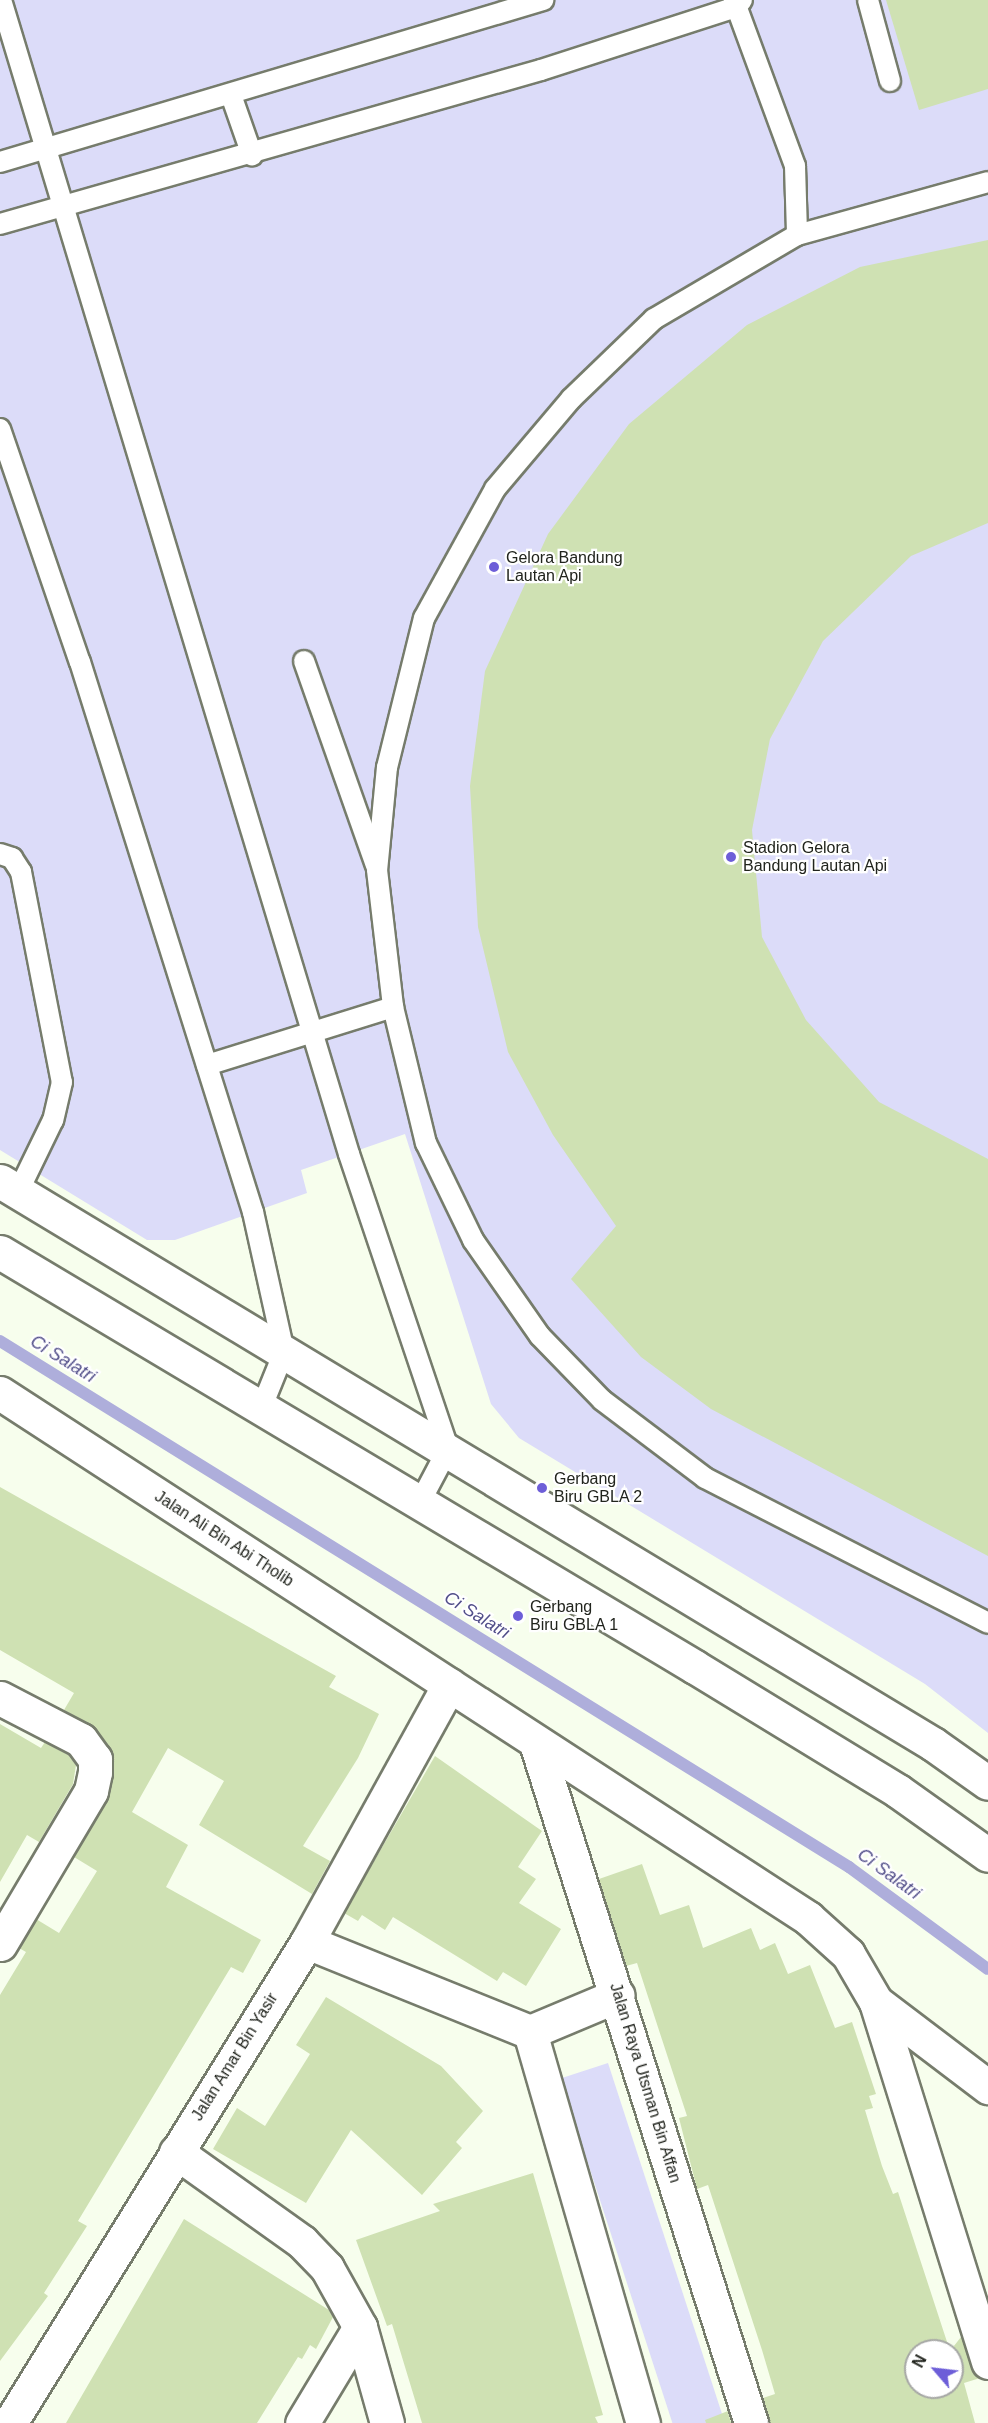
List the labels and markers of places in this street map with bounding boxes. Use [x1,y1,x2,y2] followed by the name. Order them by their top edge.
[506,548,623,586] place label: Gelora Bandung Lautan Api
[487,560,501,574] marker: Gelora Bandung Lautan Api
[743,838,888,876] place label: Stadion Gelora Bandung Lautan Api
[724,850,738,864] marker: Stadion Gelora Bandung Lautan Api
[554,1469,643,1507] place label: Gerbang Biru GBLA 2
[535,1481,549,1495] marker: Gerbang Biru GBLA 2
[530,1597,619,1635] place label: Gerbang Biru GBLA 1
[511,1609,525,1623] marker: Gerbang Biru GBLA 1

